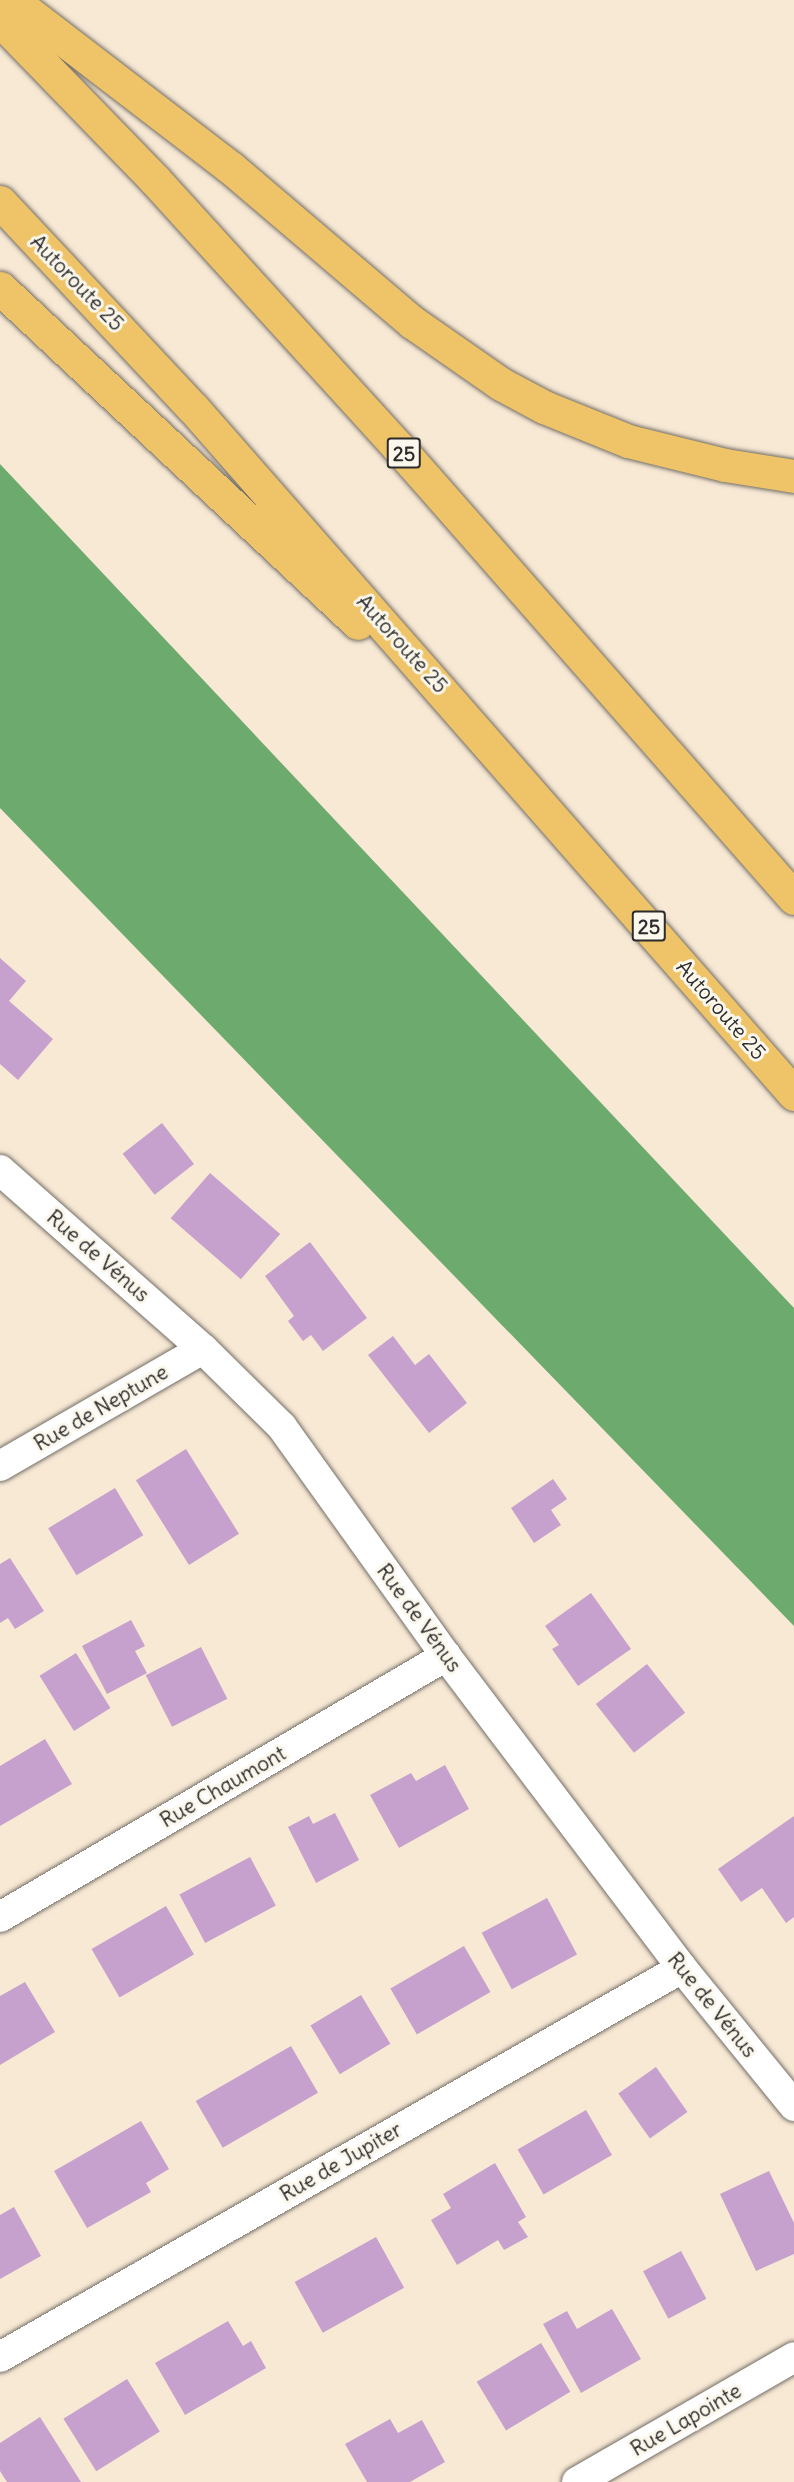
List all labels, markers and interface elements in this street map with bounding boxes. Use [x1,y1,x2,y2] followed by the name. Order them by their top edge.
[25,230,129,336] street label: Autoroute 25
[386,436,422,470] road number: 25
[351,590,453,698] street label: Autoroute 25
[631,909,667,943] road number: 25
[671,955,771,1065] street label: Autoroute 25
[42,1205,154,1307] street label: Rue de Vénus
[30,1359,172,1457] street label: Rue de Neptune
[371,1559,467,1677] street label: Rue de Vénus
[156,1741,290,1833] street label: Rue Chaumont
[662,1947,762,2063] street label: Rue de Vénus
[276,2117,406,2207] street label: Rue de Jupiter
[626,2378,746,2462] street label: Rue Lapointe

